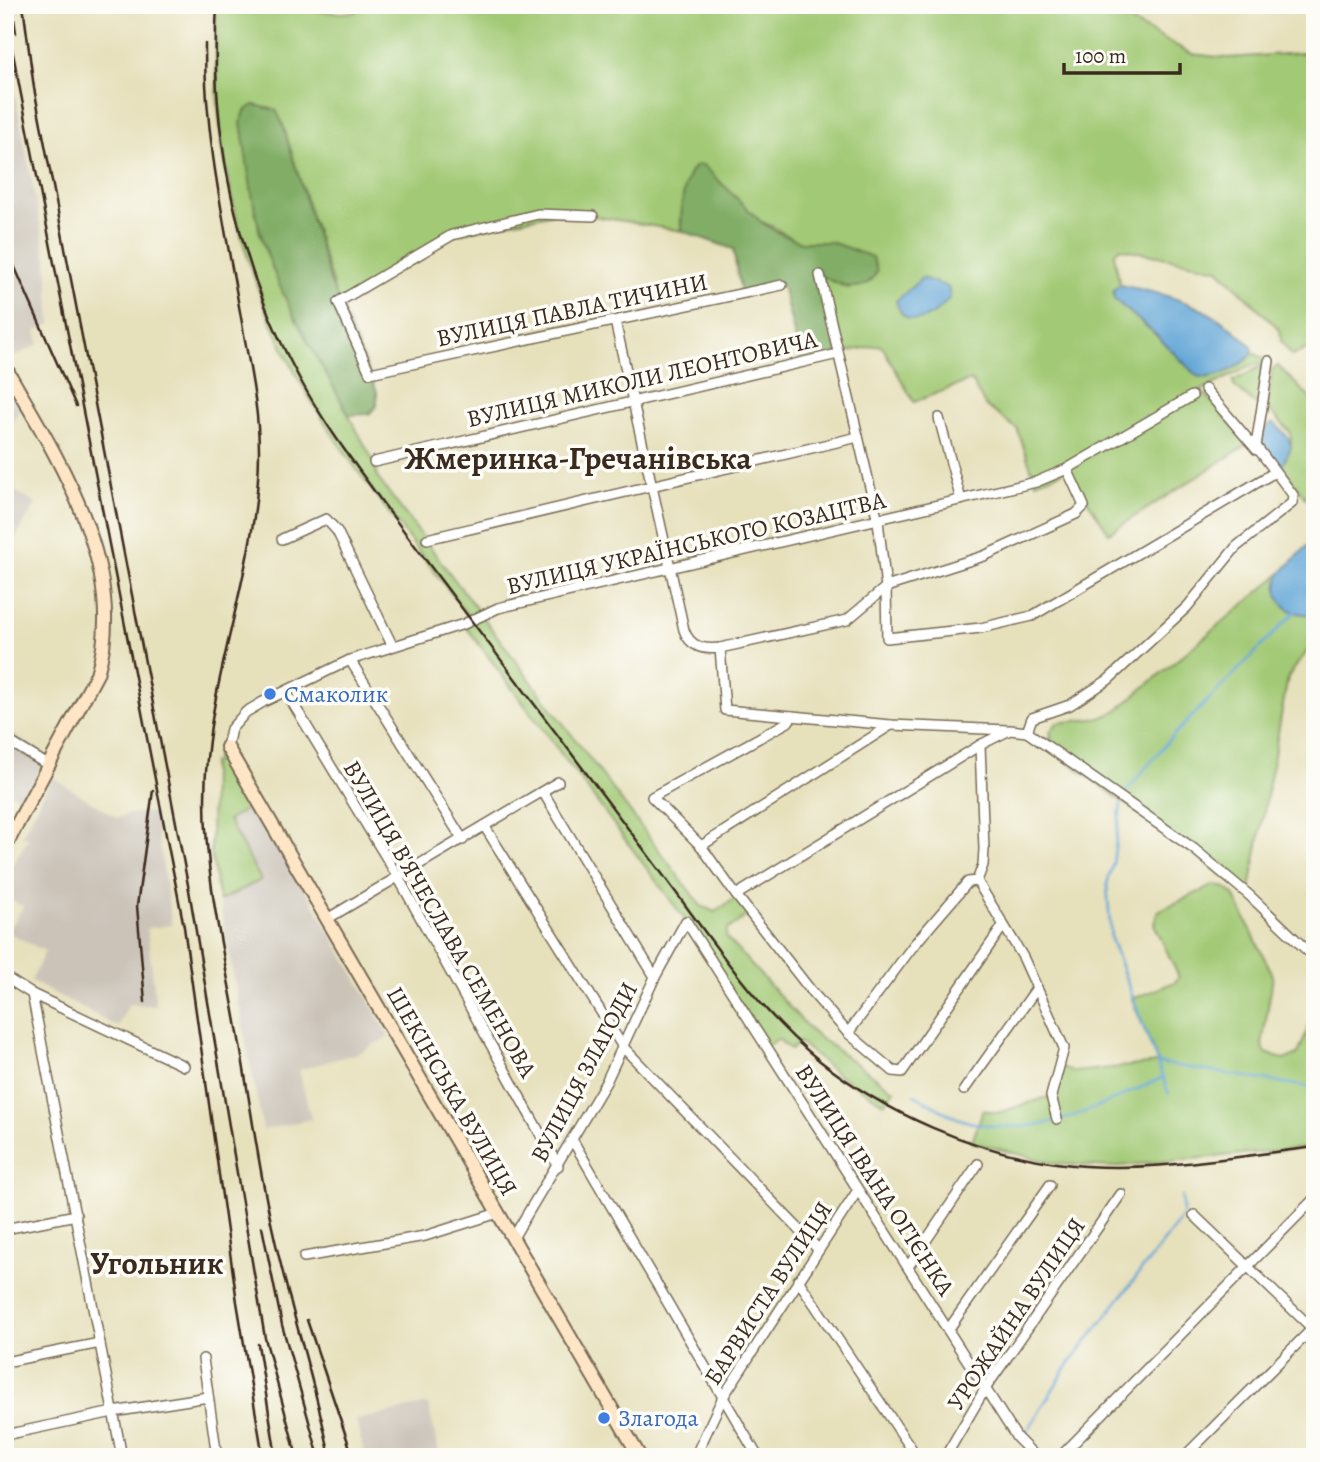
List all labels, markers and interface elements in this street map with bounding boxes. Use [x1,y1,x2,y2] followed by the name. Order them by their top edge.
[1064,32,1180,76] scale bar
[1075,42,1126,70] text: 100 m
[433,266,711,354] street label: ВУЛИЦЯ ПАВЛА ТИЧИНИ
[464,323,821,435] street label: ВУЛИЦЯ МИКОЛИ ЛЕОНТОВИЧА
[404,436,753,480] district label: Жмеринка-Гречанівська
[503,484,890,602] street label: ВУЛИЦЯ УКРАЇНСЬКОГО КОЗАЦТВА
[284,678,388,710] place label: Смаколик
[262,686,278,702] marker: Смаколик
[336,755,545,1084] street label: ВУЛИЦЯ В'ЯЧЕСЛАВА СЕМЕНОВА
[523,976,645,1168] street label: ВУЛИЦЯ ЗЛАГОДИ
[379,981,525,1201] street label: ШЕКІНСЬКА ВУЛИЦЯ
[788,1058,962,1303] street label: ВУЛИЦЯ ІВАНА ОГІЄНКА
[697,1195,839,1391] street label: БАРВИСТА ВУЛИЦЯ
[939,1211,1093,1417] street label: УРОЖАЙНА ВУЛИЦЯ
[90,1241,224,1285] district label: Угольник
[618,1402,699,1434] place label: Злагода
[596,1410,612,1426] marker: Злагода

